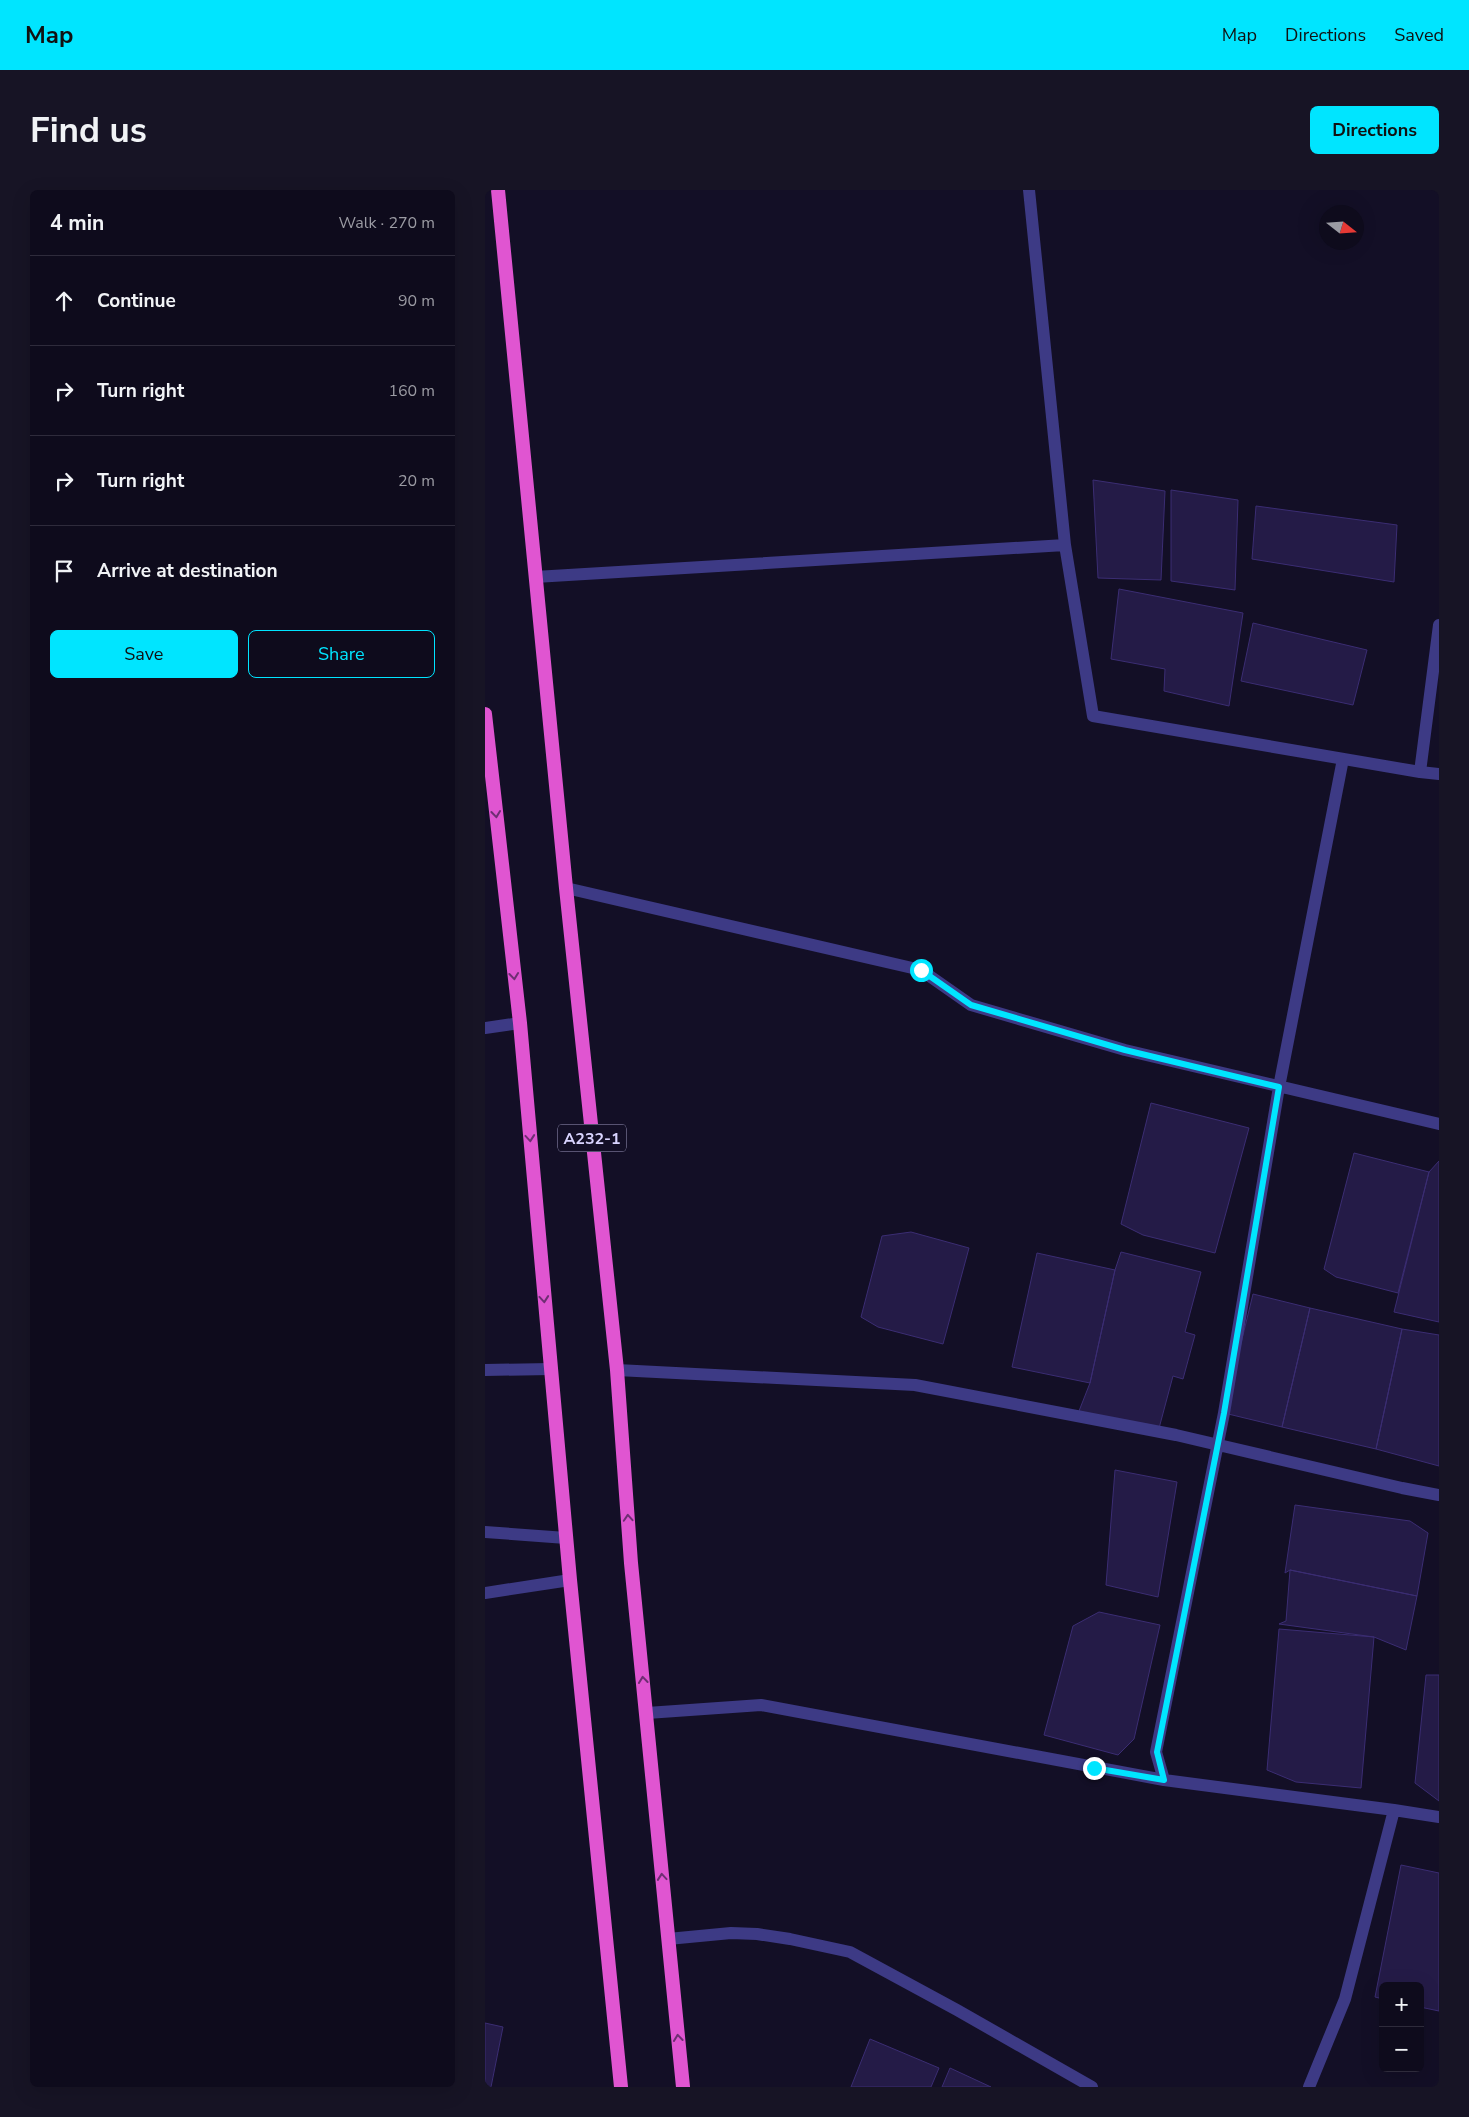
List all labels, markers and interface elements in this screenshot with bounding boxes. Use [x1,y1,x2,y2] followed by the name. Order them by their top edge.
[25,19,73,51] text: Map
[1222,23,1257,47] text: Map
[1285,23,1366,47] text: Directions
[1394,23,1444,47] text: Saved
[1310,106,1439,154] button: Directions
[30,107,147,154] text: Find us
[1319,205,1364,250] north arrow
[50,209,104,237] text: 4 min
[339,212,435,234] text: Walk · 270 m
[50,287,78,315] icon: ahead
[97,288,176,314] text: Continue
[398,290,435,312] text: 90 m
[50,377,78,405] icon: right
[97,378,184,404] text: Turn right
[388,380,435,402] text: 160 m
[50,467,78,495] icon: right
[97,468,184,494] text: Turn right
[398,470,435,492] text: 20 m
[50,557,78,585] icon: arrive
[97,558,278,584] text: Arrive at destination
[50,630,238,678] button: Save
[248,630,435,678] button: Share
[490,811,501,819] one-way arrow
[910,959,933,982] route start
[508,972,519,980] one-way arrow
[558,1124,626,1151] road number: A232-1
[524,1134,535,1142] one-way arrow
[539,1296,550,1304] one-way arrow
[623,1514,634,1522] one-way arrow
[638,1676,649,1684] one-way arrow
[1083,1757,1106,1780] route end
[657,1872,668,1880] one-way arrow
[1379,1982,1424,2072] map controls
[1379,1982,1424,2027] button: +
[1379,2027,1424,2072] button: −
[673,2034,684,2042] one-way arrow

